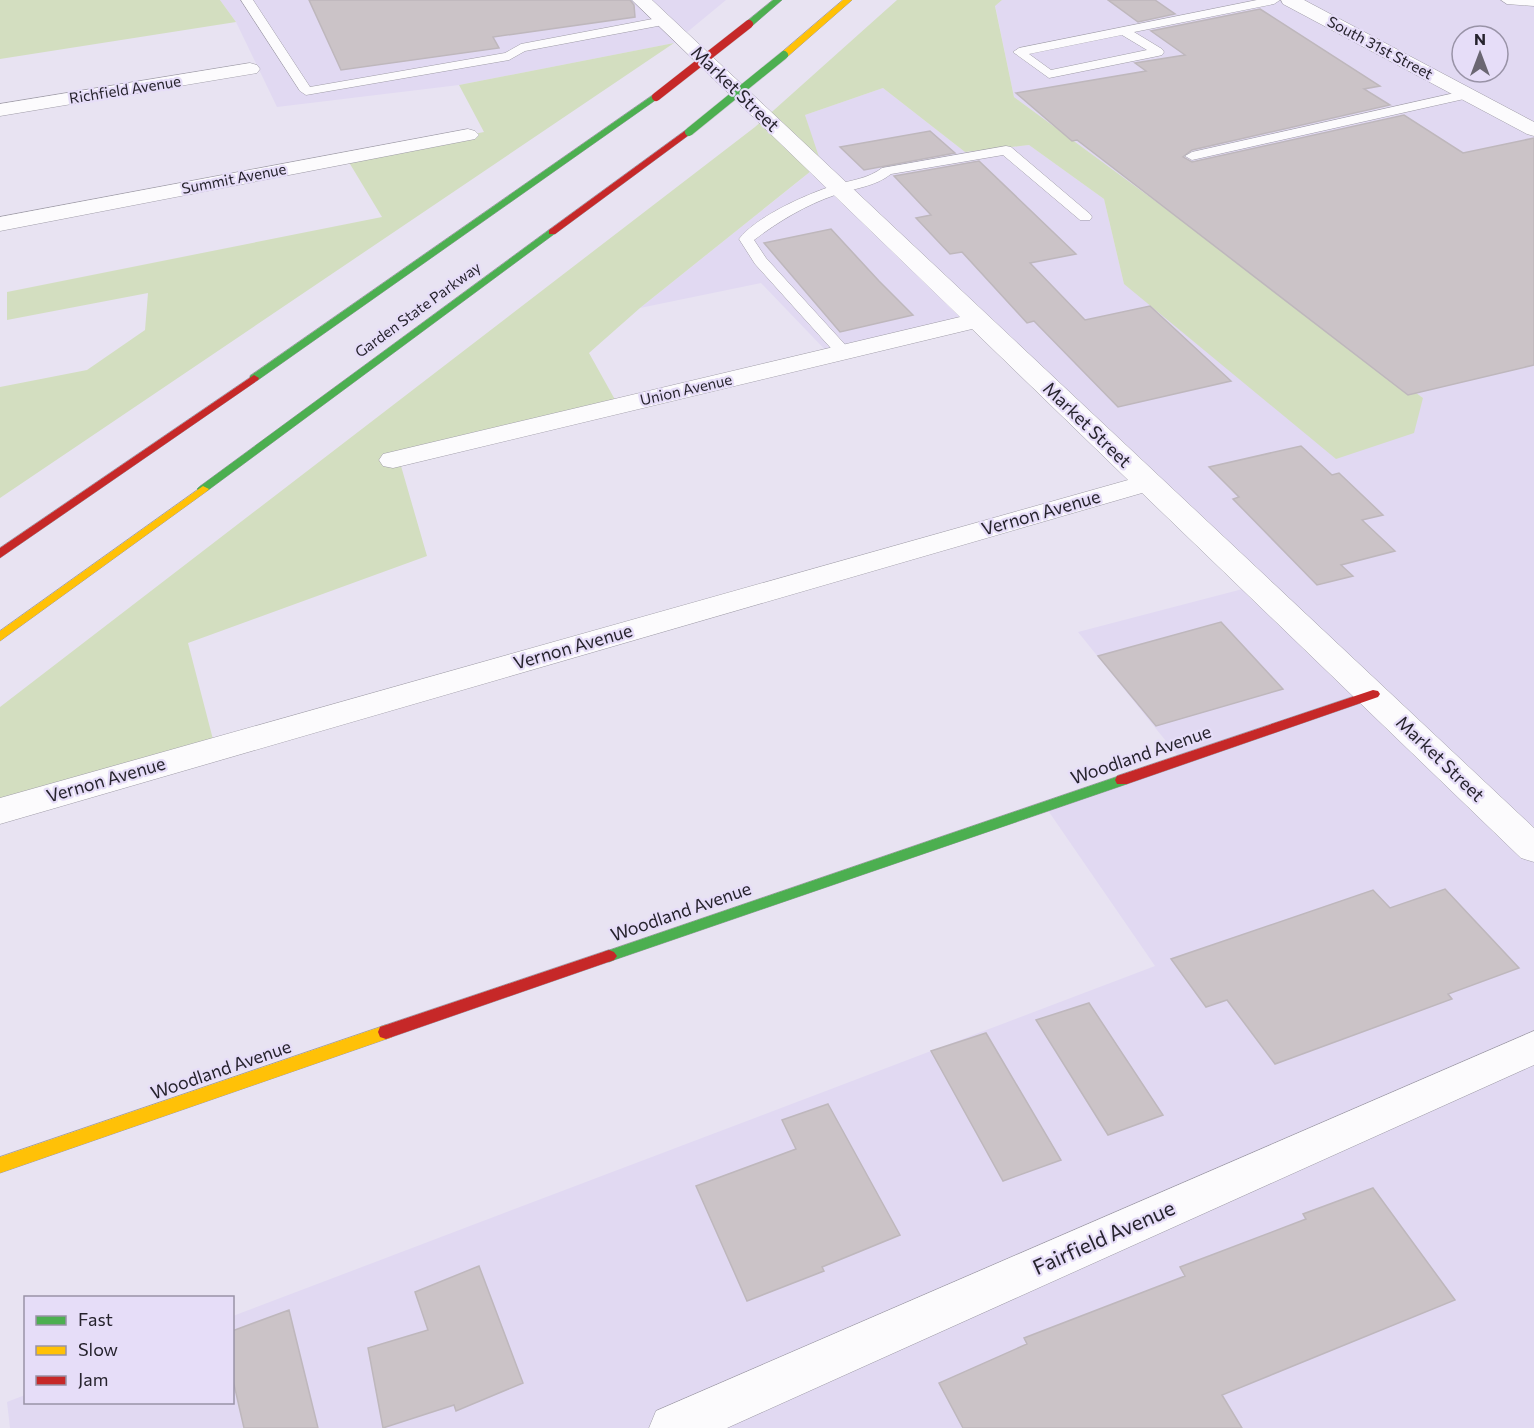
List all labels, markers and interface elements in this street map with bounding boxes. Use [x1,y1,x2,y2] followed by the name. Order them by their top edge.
[1325,12,1436,83] street label: South 31st Street
[1450,24,1510,84] north arrow
[1474,29,1486,48] text: N
[687,41,784,136] street label: Market Street
[68,71,182,107] street label: Richfield Avenue
[180,159,288,197] street label: Summit Avenue
[351,257,484,361] street label: Garden State Parkway
[638,370,734,408] street label: Union Avenue
[1039,377,1136,472] street label: Market Street
[979,485,1103,540] street label: Vernon Avenue
[511,619,635,674] street label: Vernon Avenue
[1392,711,1489,806] street label: Market Street
[1068,720,1214,788] street label: Woodland Avenue
[44,752,168,807] street label: Vernon Avenue
[608,877,754,945] street label: Woodland Avenue
[148,1035,294,1103] street label: Woodland Avenue
[1029,1194,1178,1279] street label: Fairfield Avenue
[24,1296,234,1404] legend
[78,1308,113,1330] text: Fast
[78,1338,118,1360] text: Slow
[78,1368,108,1390] text: Jam

